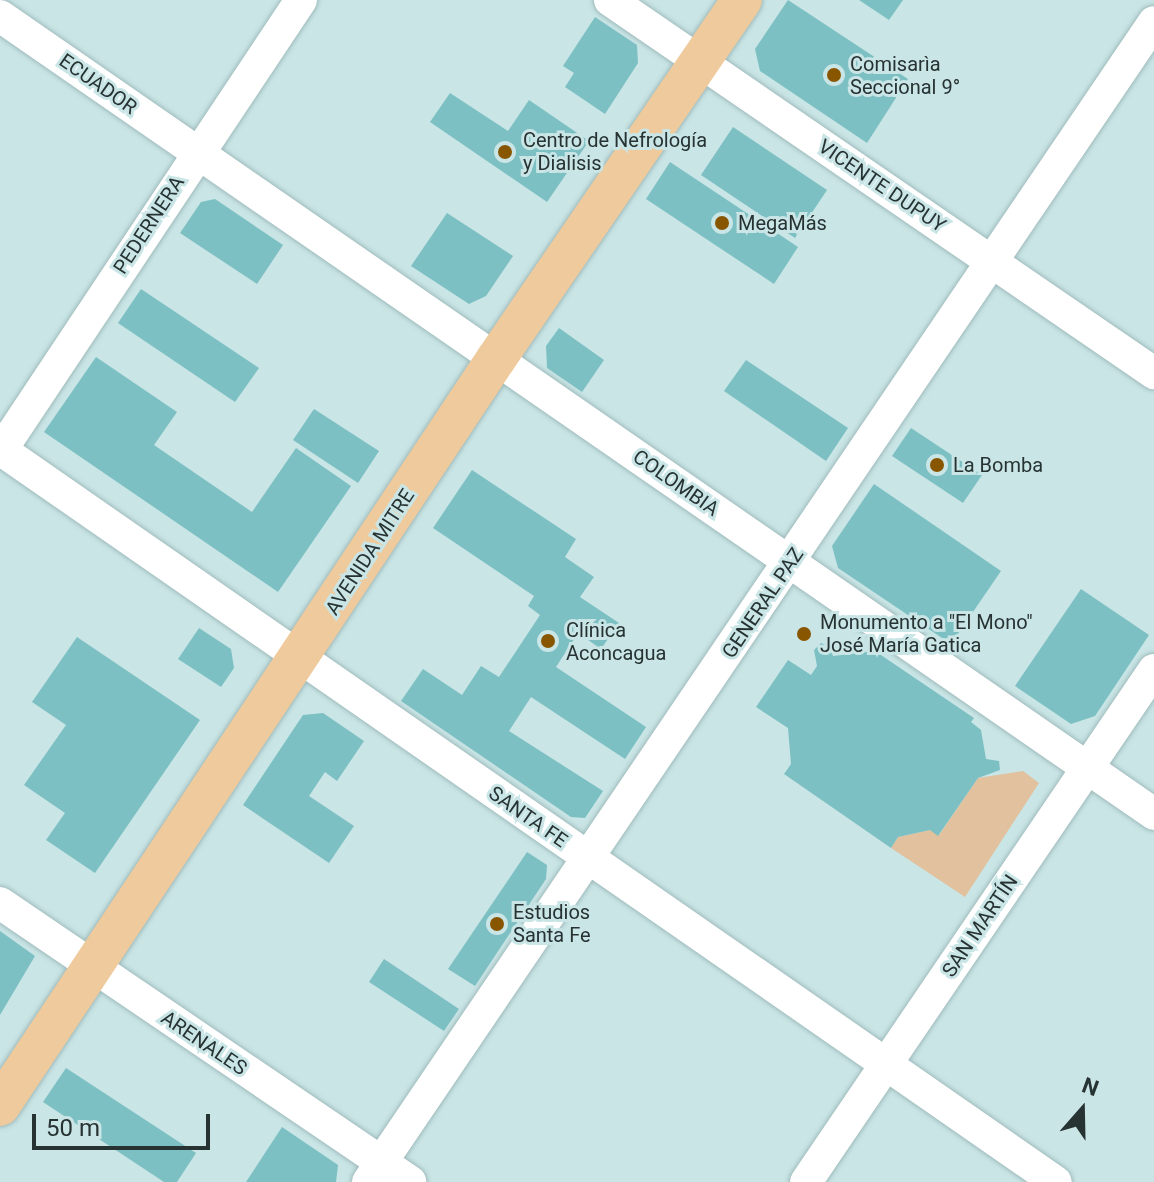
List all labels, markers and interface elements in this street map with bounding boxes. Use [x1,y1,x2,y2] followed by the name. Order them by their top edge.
[55,49,141,119] street label: ECUADOR
[850,52,960,99] place label: Comisarìa Seccional 9°
[825,66,843,84] marker: Comisarìa Seccional 9°
[523,128,707,175] place label: Centro de Nefrología y Dialisis
[814,135,950,237] street label: VICENTE DUPUY
[494,141,516,163] marker: Centro de Nefrología y Dialisis
[108,172,190,278] street label: PEDERNERA
[738,211,827,235] place label: MegaMás
[713,214,731,232] marker: MegaMás
[628,445,724,521] street label: COLOMBIA
[953,453,1043,477] place label: La Bomba
[928,456,946,474] marker: La Bomba
[320,485,420,619] street label: AVENIDA MITRE
[717,543,809,663] street label: GENERAL PAZ
[820,610,1033,657] place label: Monumento a "El Mono" José María Gatica
[566,618,666,665] place label: Clínica Aconcagua
[795,625,813,643] marker: Monumento a "El Mono" José María Gatica
[537,630,559,652] marker: Clínica Aconcagua
[484,781,572,853] street label: SANTA FE
[937,870,1023,982] street label: SAN MARTÍN
[513,900,591,947] place label: Estudios Santa Fe
[488,915,506,933] marker: Estudios Santa Fe
[157,1006,251,1080] street label: ARENALES
[1042,1070,1122,1150] north arrow
[1079,1073,1102,1101] text: N
[36,1098,214,1148] scale bar
[46,1114,100,1142] text: 50 m

